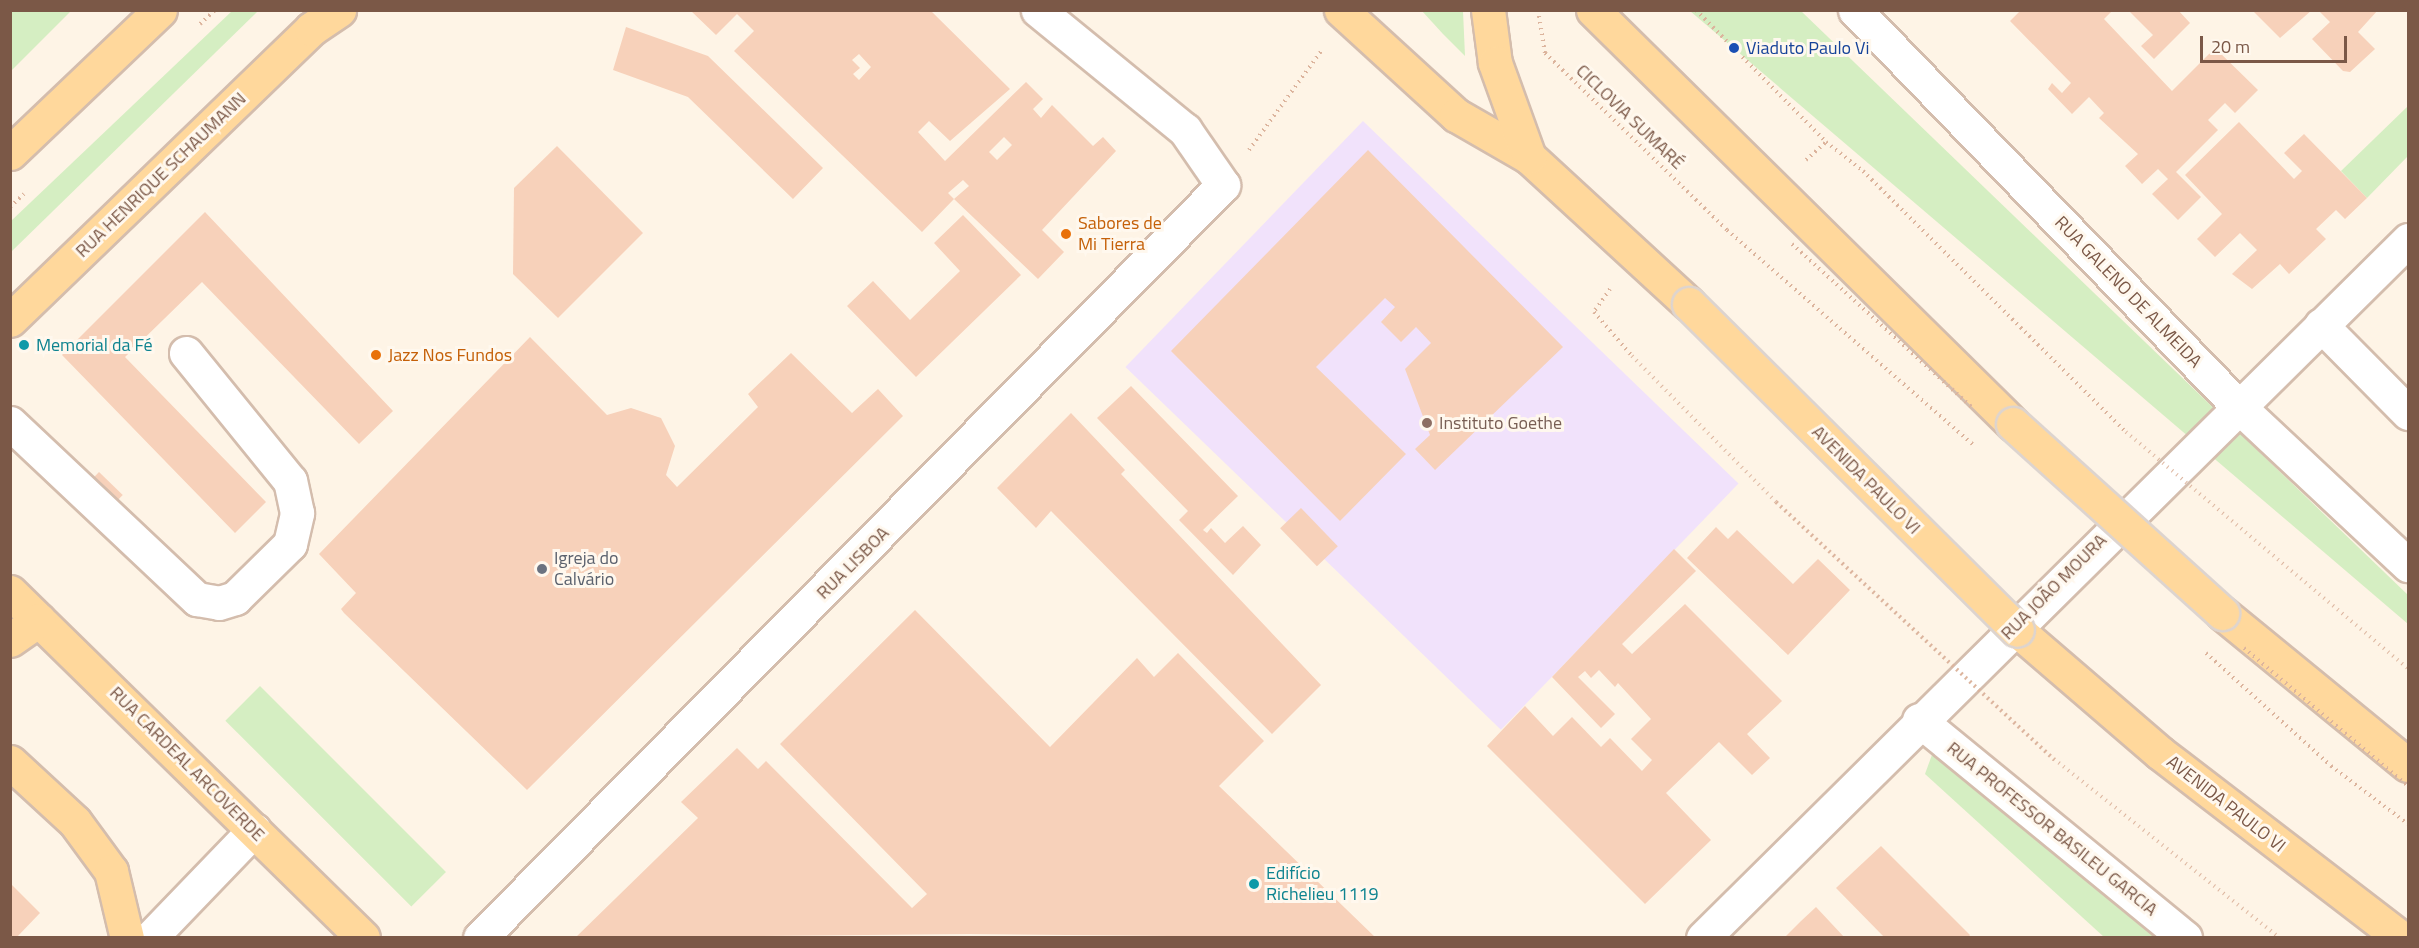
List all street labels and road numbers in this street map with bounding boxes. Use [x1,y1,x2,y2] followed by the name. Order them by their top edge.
[1572,60,1688,174] street label: CICLOVIA SUMARÉ
[71,88,251,262] street label: RUA HENRIQUE SCHAUMANN
[2050,212,2206,372] street label: RUA GALENO DE ALMEIDA
[1807,421,1925,539] street label: AVENIDA PAULO VI
[812,522,894,604] street label: RUA LISBOA
[1997,530,2111,644] street label: RUA JOÃO MOURA
[105,682,269,846] street label: RUA CARDEAL ARCOVERDE
[1942,737,2162,921] street label: RUA PROFESSOR BASILEU GARCIA
[2162,751,2290,857] street label: AVENIDA PAULO VI

